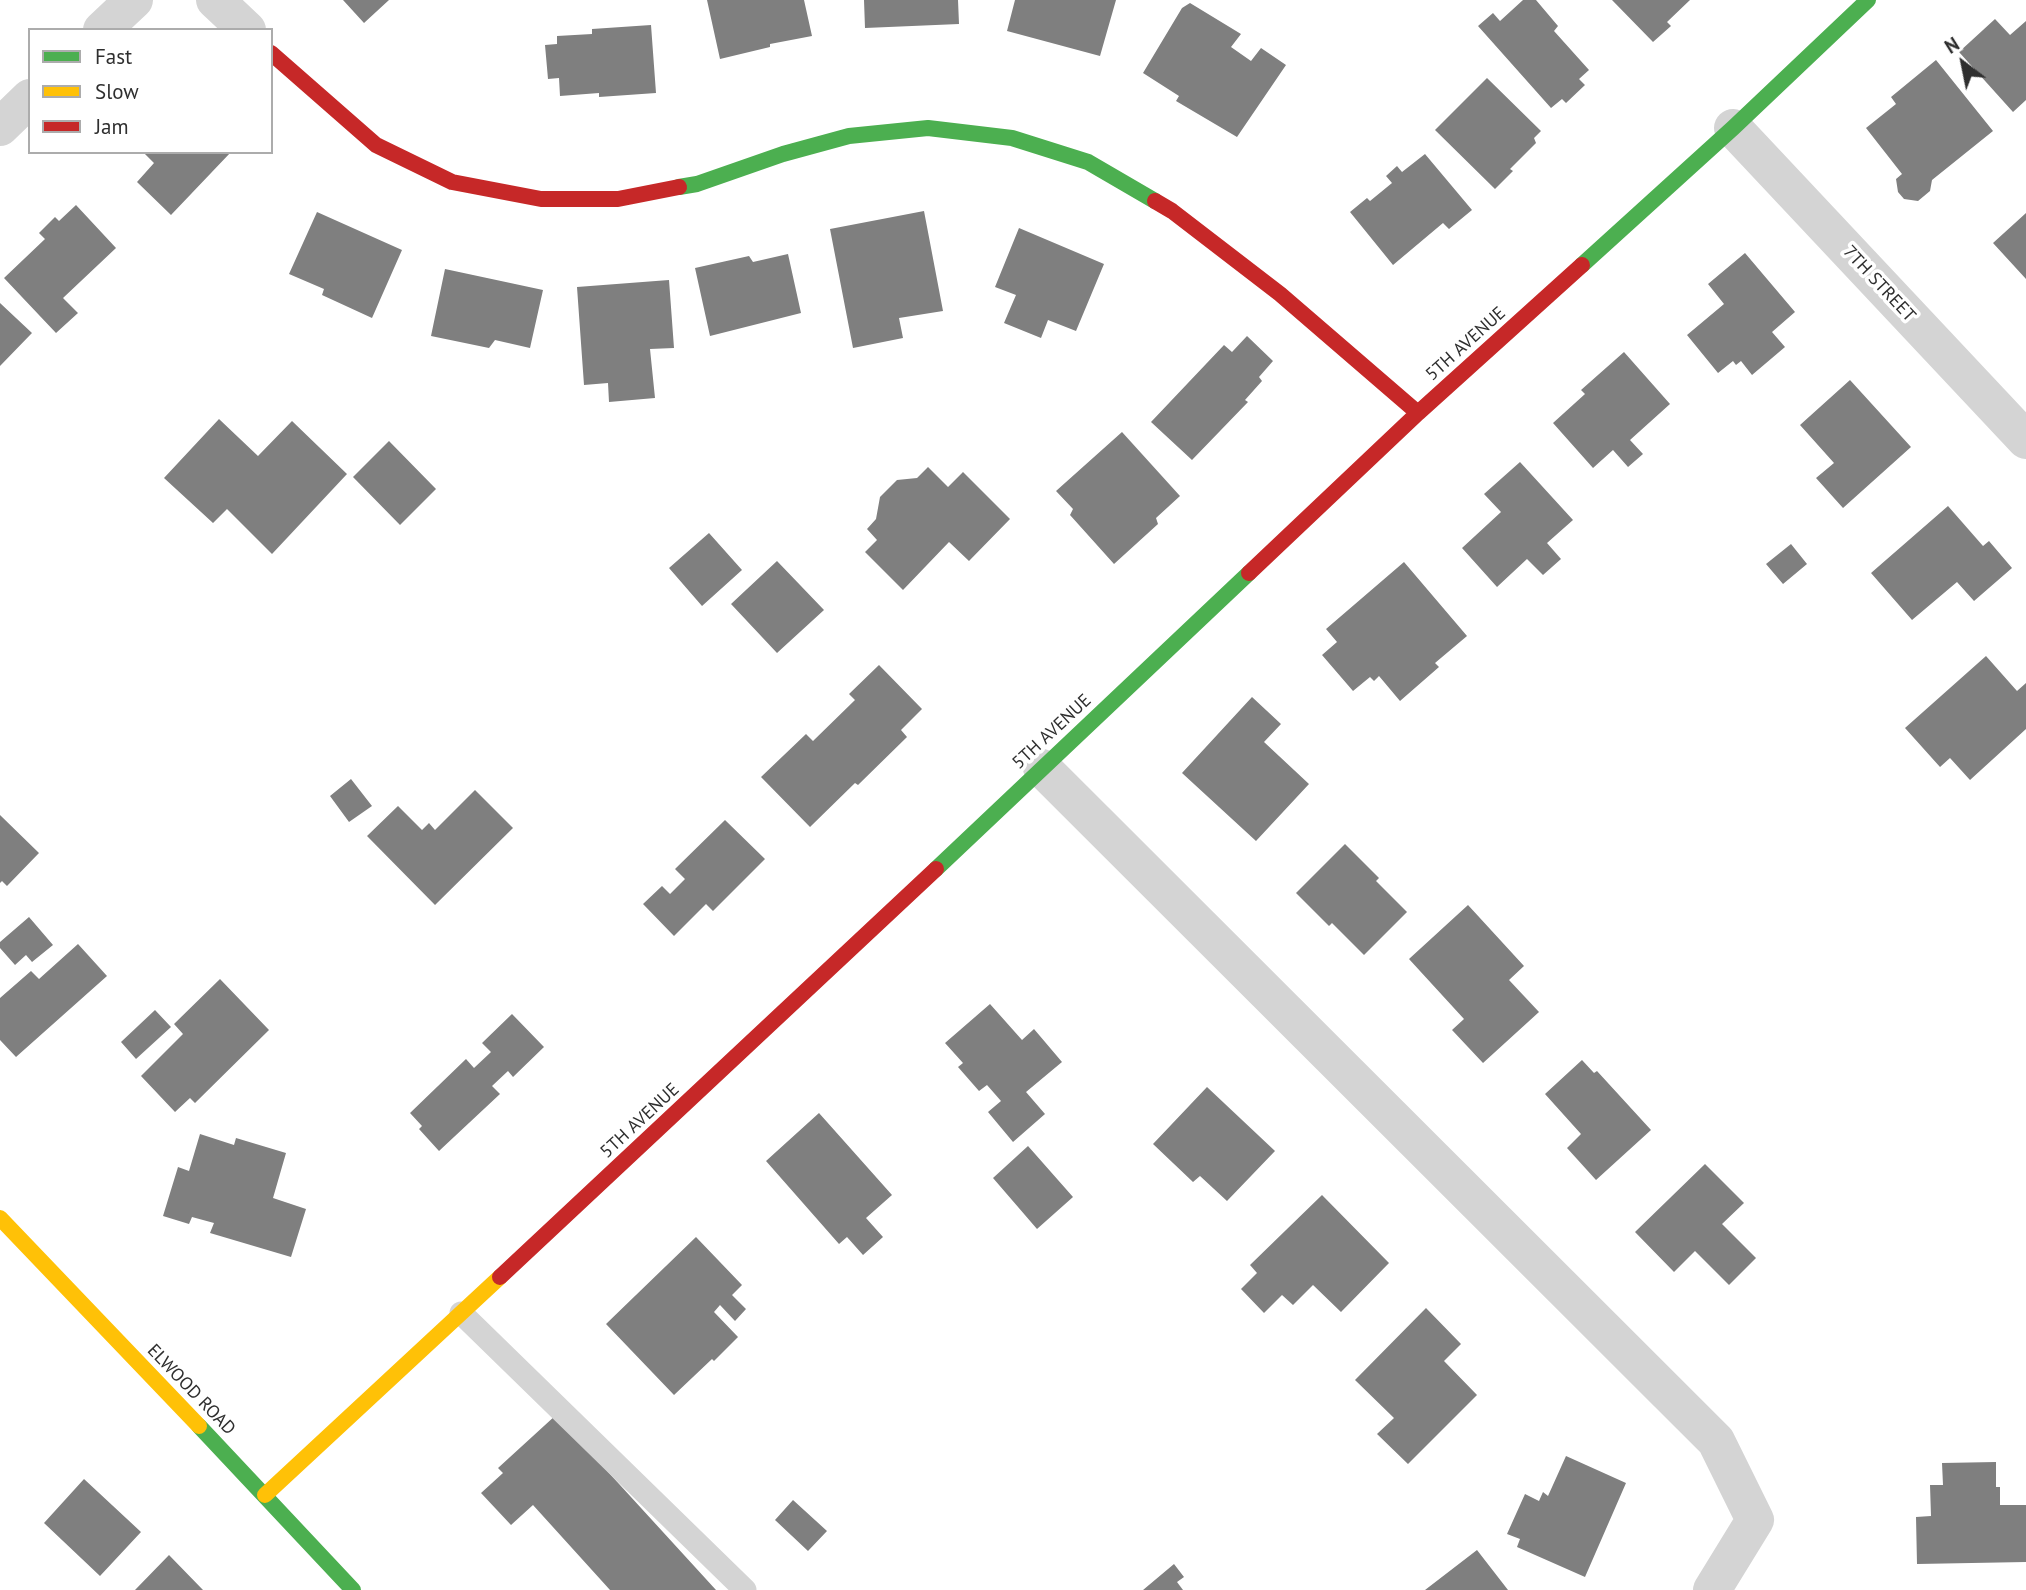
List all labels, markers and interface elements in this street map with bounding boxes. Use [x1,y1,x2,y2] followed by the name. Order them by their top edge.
[28,28,273,154] legend
[1928,28,1998,98] north arrow
[1940,32,1964,59] text: N
[95,43,132,70] text: Fast
[95,78,139,105] text: Slow
[95,113,129,140] text: Jam
[1838,241,1920,327] street label: 7TH STREET
[1422,303,1510,385] street label: 5TH AVENUE
[1008,690,1096,774] street label: 5TH AVENUE
[596,1079,684,1163] street label: 5TH AVENUE
[142,1340,240,1440] street label: ELWOOD ROAD

